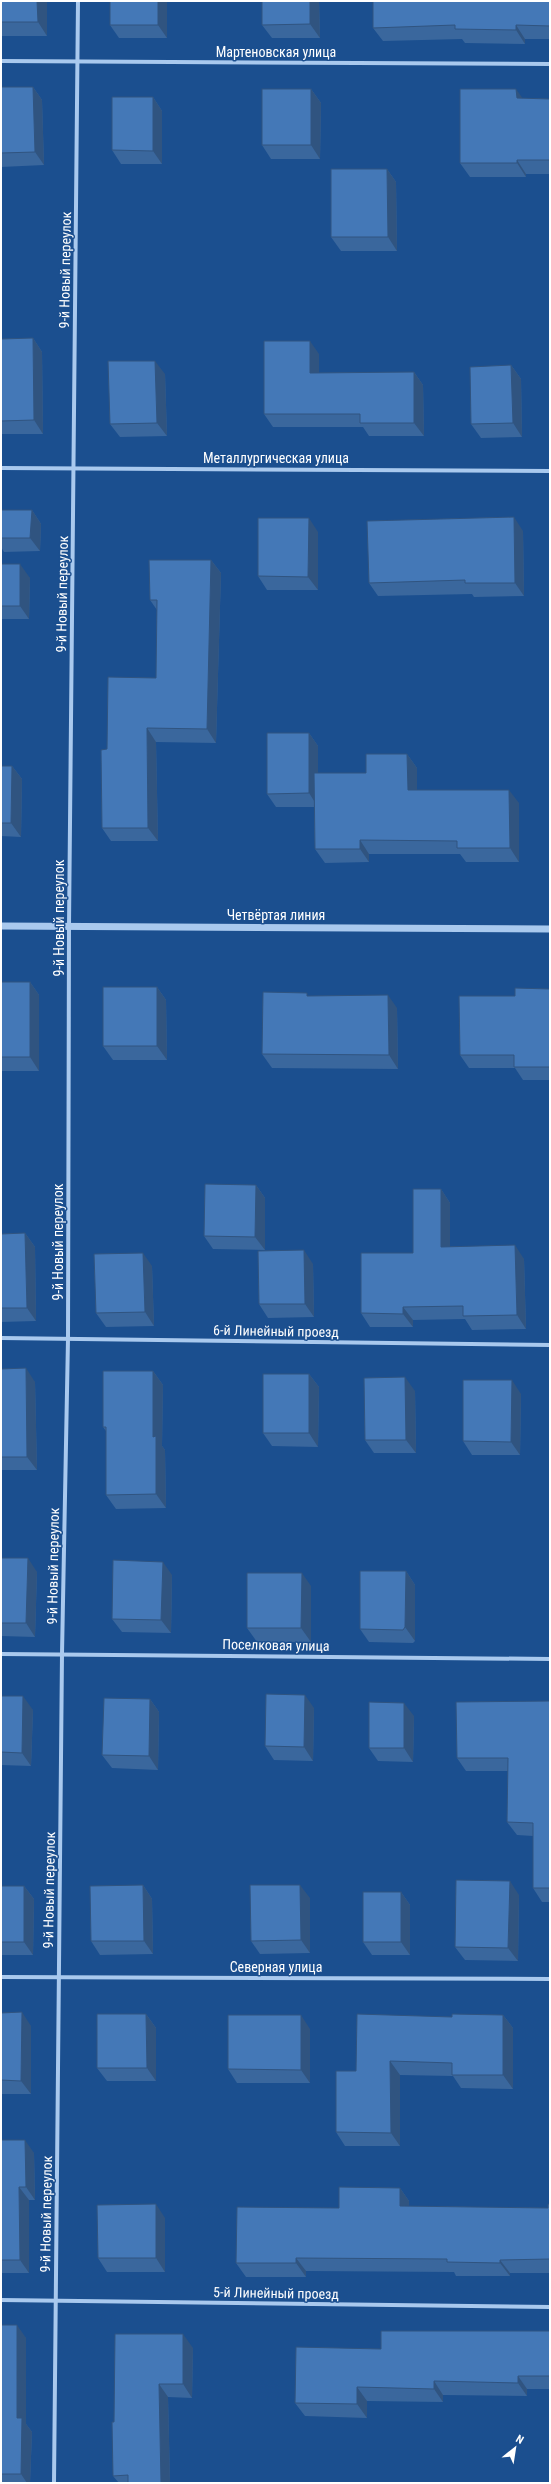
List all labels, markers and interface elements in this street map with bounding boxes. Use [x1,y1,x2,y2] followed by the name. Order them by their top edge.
[216,44,336,60] street label: Мартеновская улица
[56,211,74,329] street label: 9-й Новый переулок
[203,450,349,466] street label: Металлургическая улица
[53,535,71,653] street label: 9-й Новый переулок
[51,859,67,976] street label: 9-й Новый переулок
[227,907,325,923] street label: Четвёртая линия
[50,1183,66,1300] street label: 9-й Новый переулок
[213,1322,339,1340] street label: 6-й Линейный проезд
[44,1507,62,1625] street label: 9-й Новый переулок
[222,1636,330,1654] street label: Поселковая улица
[40,1831,58,1949] street label: 9-й Новый переулок
[230,1959,322,1975] street label: Северная улица
[37,2155,55,2273] street label: 9-й Новый переулок
[213,2284,339,2302] street label: 5-й Линейный проезд
[495,2428,535,2468] north arrow
[514,2432,526,2447] text: N

